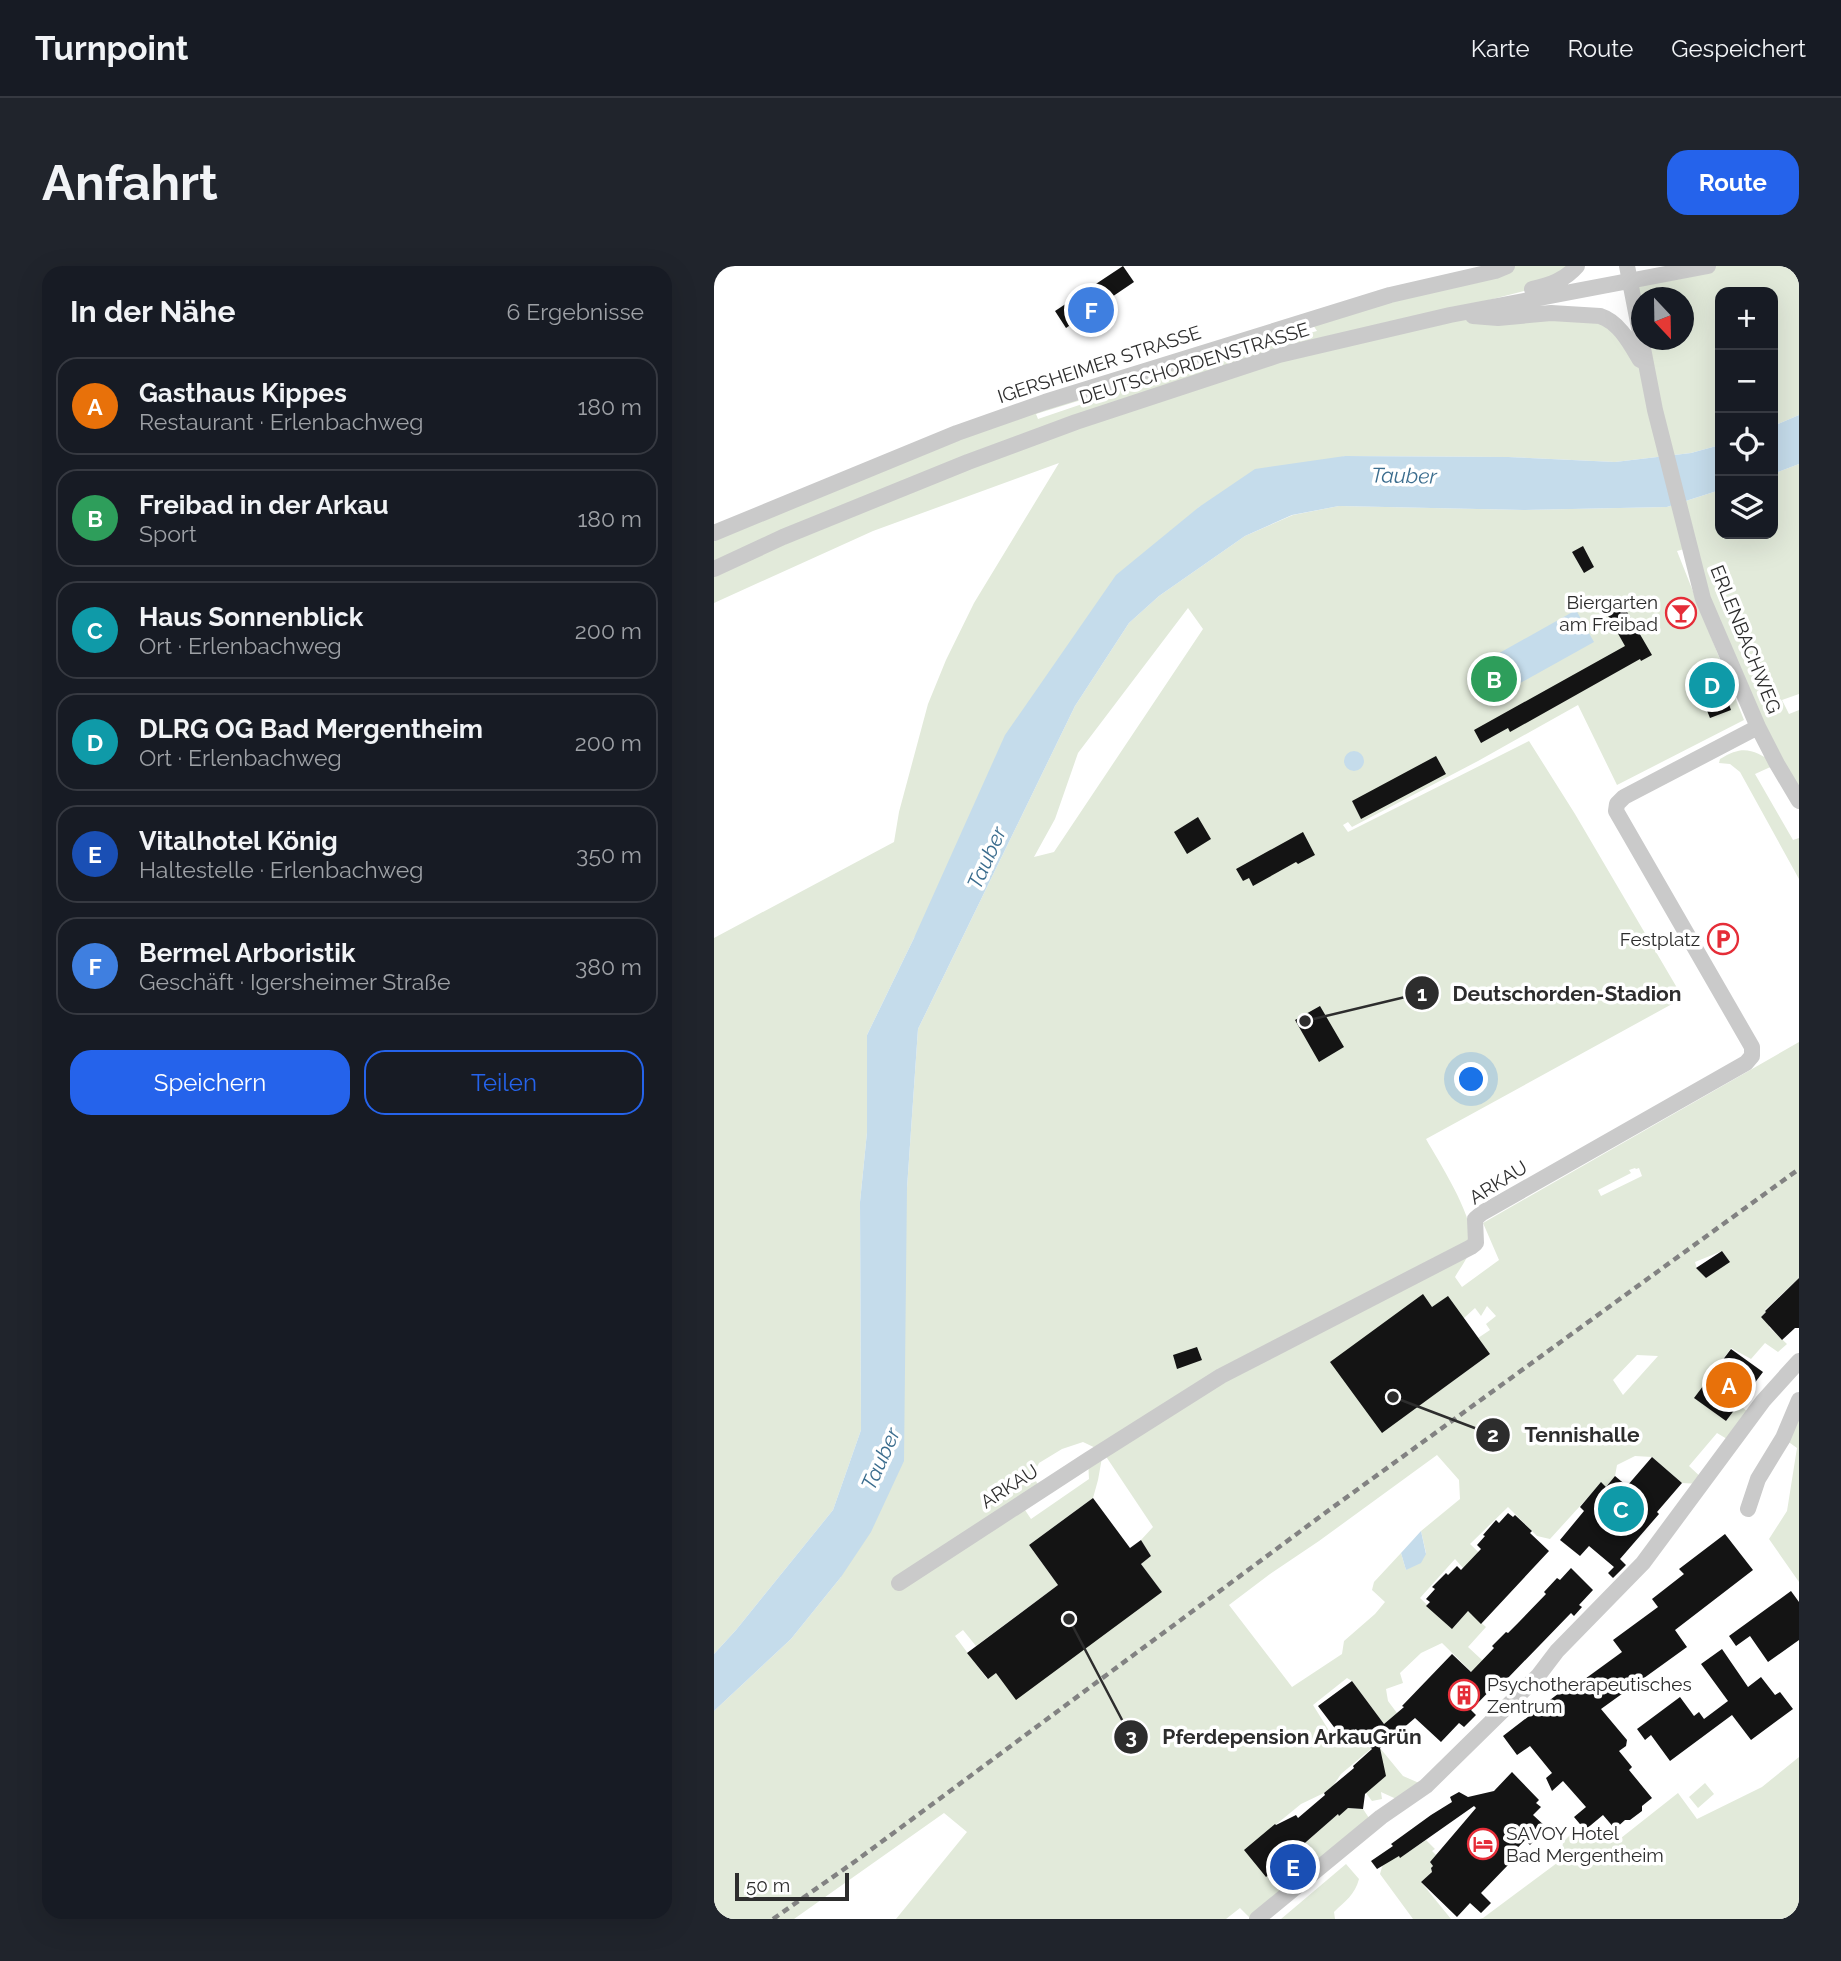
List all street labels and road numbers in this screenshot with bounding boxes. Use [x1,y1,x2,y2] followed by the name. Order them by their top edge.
[1077,318,1311,408] street label: DEUTSCHORDENSTRASSE
[995,321,1203,407] street label: IGERSHEIMER STRASSE
[1706,562,1786,716] street label: ERLENBACHWEG
[1465,1156,1531,1208] street label: ARKAU
[976,1459,1042,1513] street label: ARKAU

